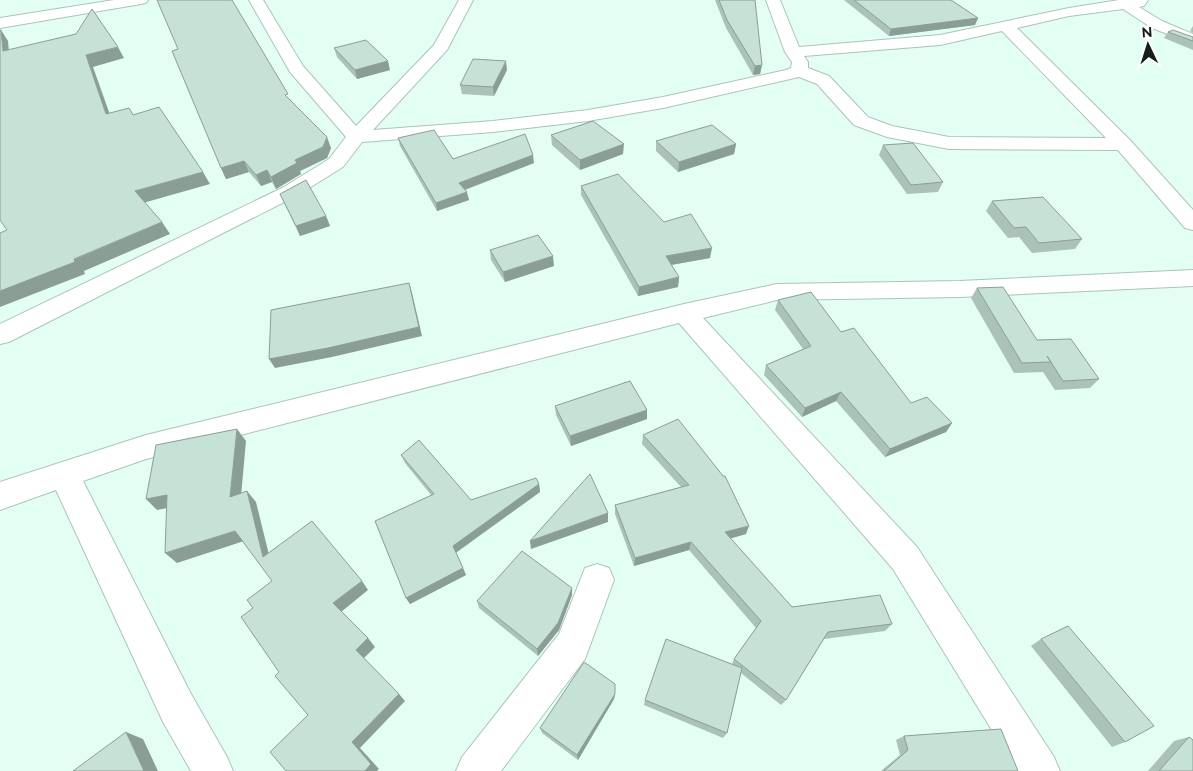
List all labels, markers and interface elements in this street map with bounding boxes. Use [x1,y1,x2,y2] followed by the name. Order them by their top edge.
[1123,20,1173,70] north arrow
[1141,24,1153,40] text: N

